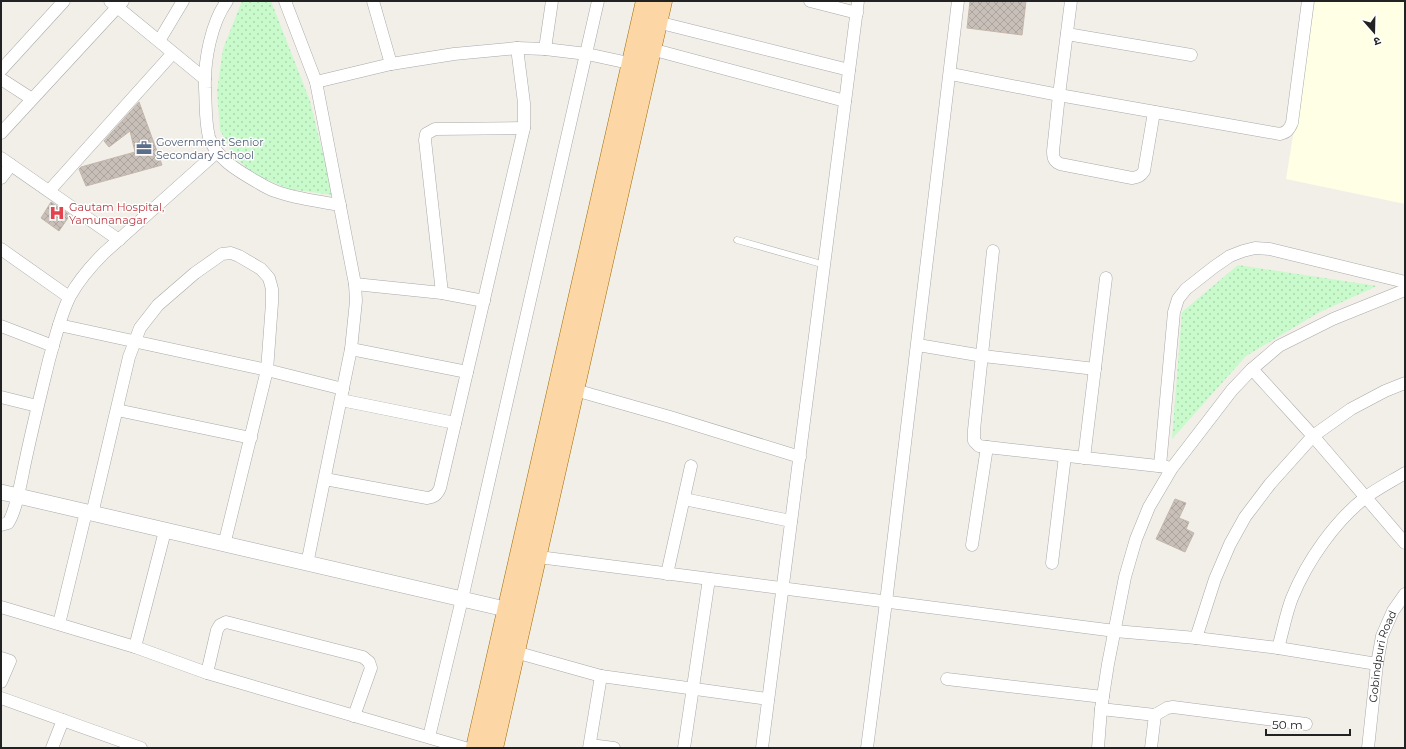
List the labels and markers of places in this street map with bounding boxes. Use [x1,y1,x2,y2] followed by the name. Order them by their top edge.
[156,135,264,162] place label: Government Senior Secondary School
[135,139,153,157] office icon: Government Senior Secondary School
[69,200,164,227] place label: Gautam Hospital, Yamunanagar
[48,204,66,222] hospital icon: Gautam Hospital, Yamunanagar

